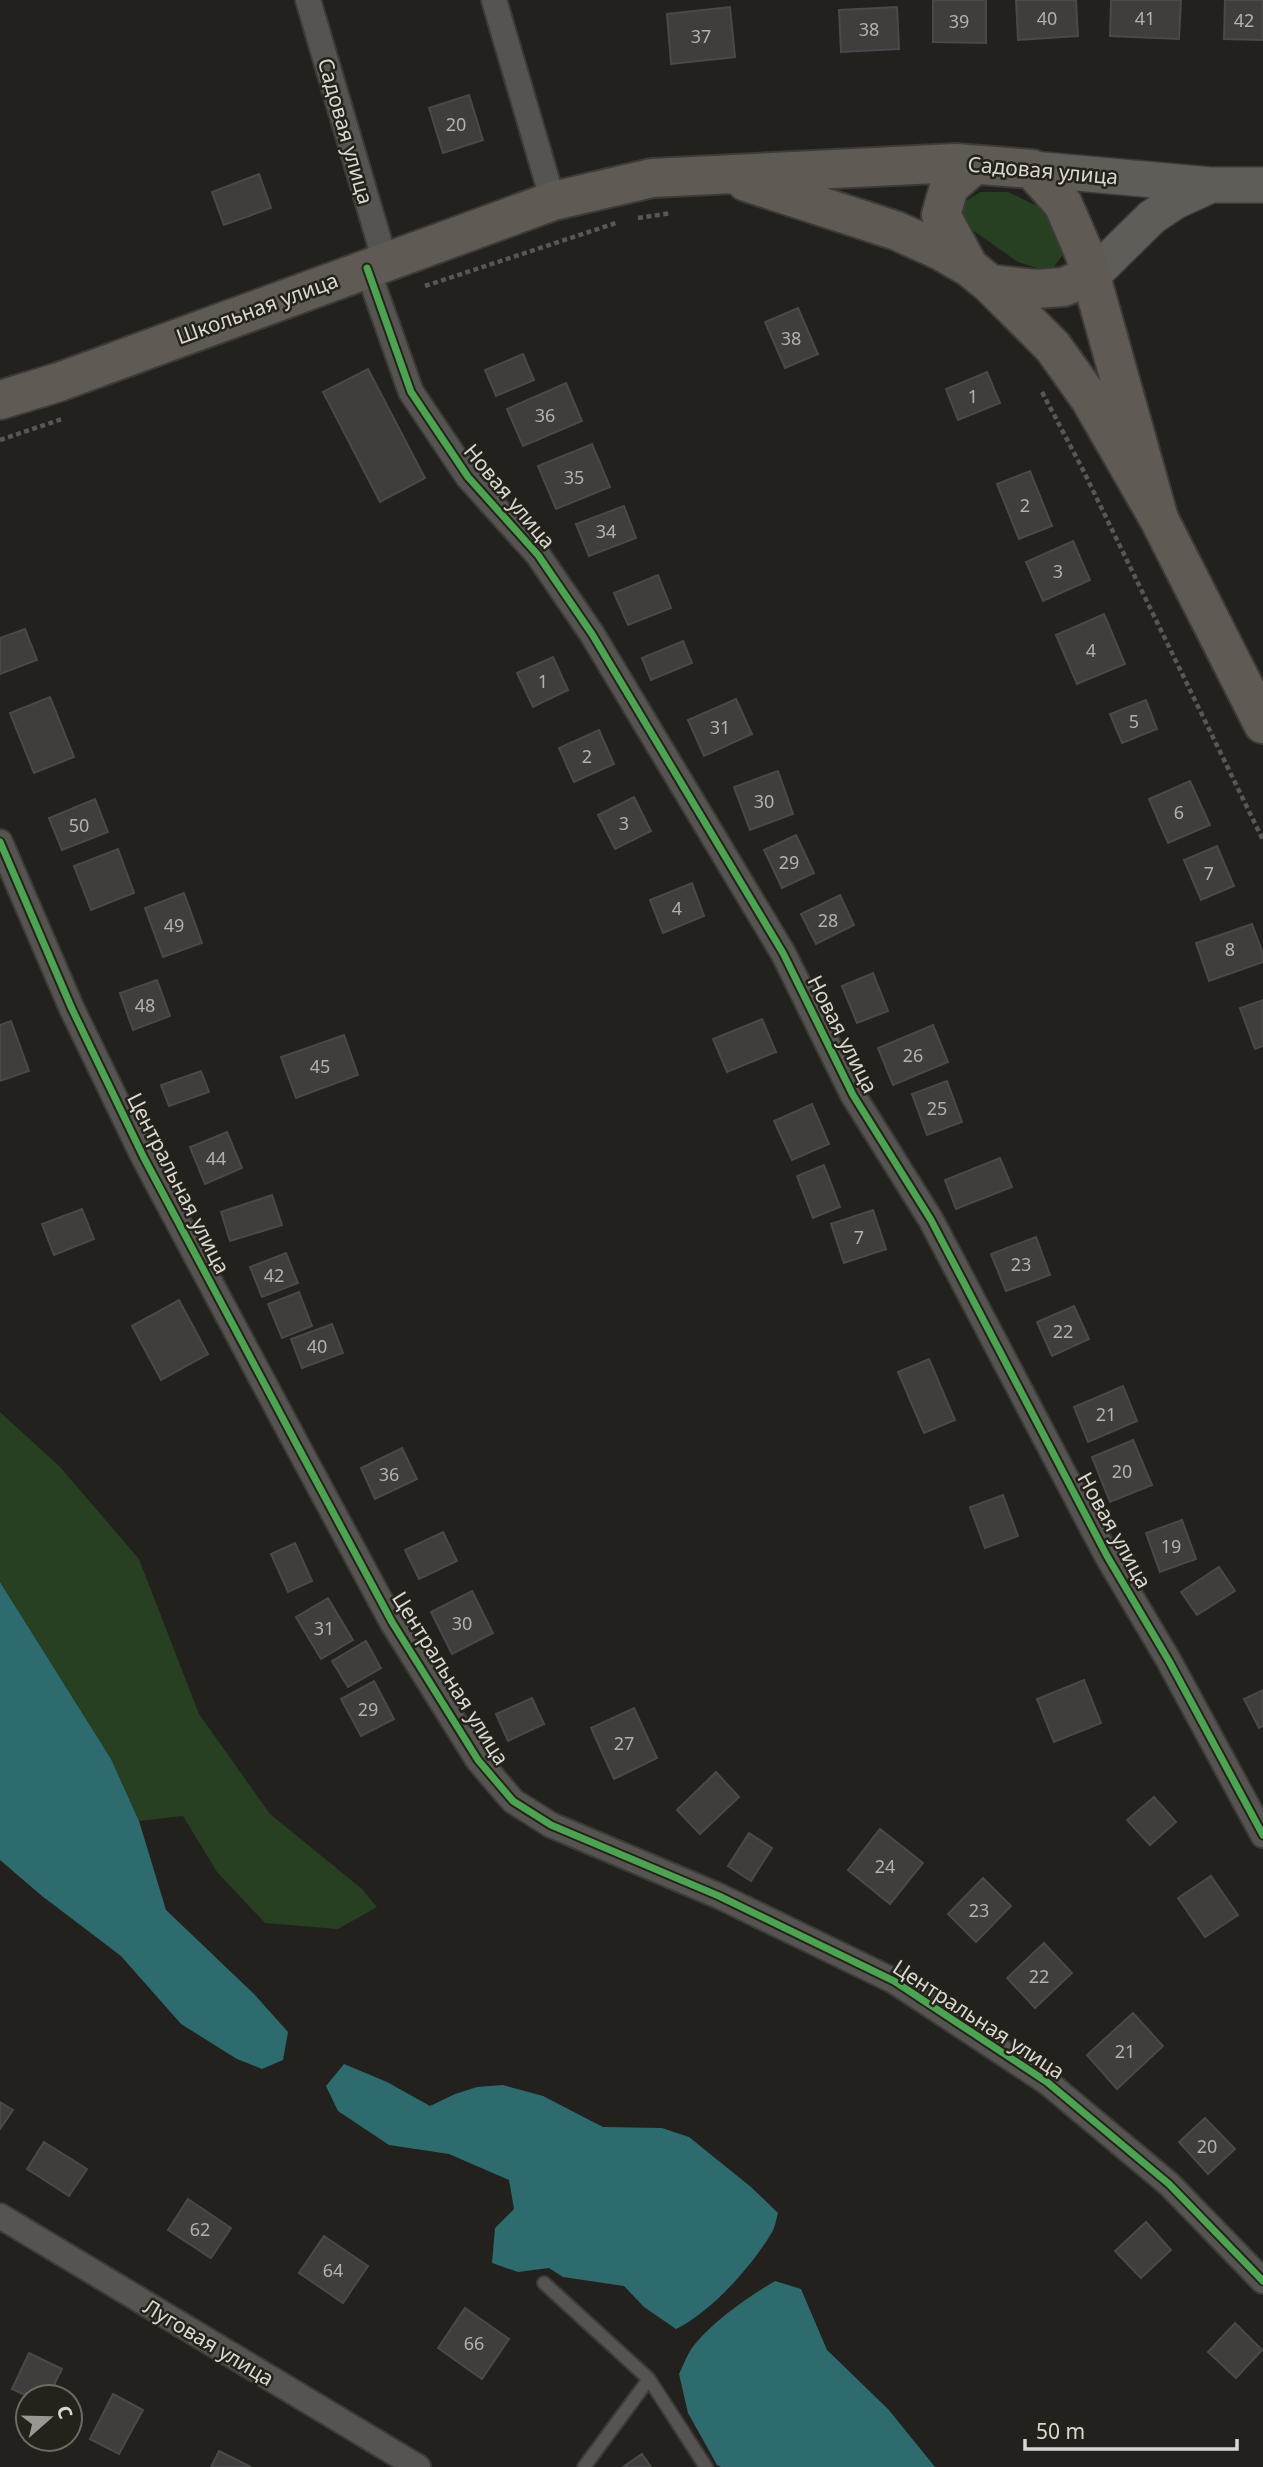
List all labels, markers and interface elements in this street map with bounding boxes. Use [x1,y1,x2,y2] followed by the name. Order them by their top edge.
[1037,6,1057,30] house number: 40
[1135,6,1155,30] house number: 41
[1234,8,1254,32] house number: 42
[949,9,969,33] house number: 39
[859,17,879,41] house number: 38
[691,24,711,48] house number: 37
[312,55,380,207] street label: Садовая улица
[446,112,466,136] house number: 20
[967,149,1119,191] street label: Садовая улица
[172,266,342,350] street label: Школьная улица
[781,326,801,350] house number: 38
[968,384,978,408] house number: 1
[535,403,555,427] house number: 36
[458,438,562,554] street label: Новая улица
[564,465,584,489] house number: 35
[1020,493,1030,517] house number: 2
[596,519,616,543] house number: 34
[1053,559,1063,583] house number: 3
[1086,638,1096,662] house number: 4
[538,669,548,693] house number: 1
[1129,709,1139,733] house number: 5
[710,715,730,739] house number: 31
[582,744,592,768] house number: 2
[754,789,774,813] house number: 30
[1174,800,1184,824] house number: 6
[619,811,629,835] house number: 3
[69,813,89,837] house number: 50
[779,850,799,874] house number: 29
[1204,861,1214,885] house number: 7
[672,896,682,920] house number: 4
[818,908,838,932] house number: 28
[164,913,184,937] house number: 49
[1225,937,1235,961] house number: 8
[801,970,885,1098] street label: Новая улица
[135,993,155,1017] house number: 48
[903,1043,923,1067] house number: 26
[310,1054,330,1078] house number: 45
[121,1088,237,1278] street label: Центральная улица
[927,1096,947,1120] house number: 25
[206,1146,226,1170] house number: 44
[854,1225,864,1249] house number: 7
[1011,1252,1031,1276] house number: 23
[264,1263,284,1287] house number: 42
[1053,1319,1073,1343] house number: 22
[307,1334,327,1358] house number: 40
[1096,1402,1116,1426] house number: 21
[1112,1459,1132,1483] house number: 20
[379,1462,399,1486] house number: 36
[1072,1467,1158,1593] street label: Новая улица
[1161,1534,1181,1558] house number: 19
[386,1586,516,1770] street label: Центральная улица
[452,1611,472,1635] house number: 30
[314,1616,334,1640] house number: 31
[358,1697,378,1721] house number: 29
[614,1731,634,1755] house number: 27
[875,1854,895,1878] house number: 24
[969,1898,989,1922] house number: 23
[888,1953,1070,2085] street label: Центральная улица
[1029,1964,1049,1988] house number: 22
[1115,2039,1135,2063] house number: 21
[1197,2134,1217,2158] house number: 20
[190,2217,210,2241] house number: 62
[323,2258,343,2282] house number: 64
[139,2292,279,2392] street label: Луговая улица
[464,2331,484,2355] house number: 66
[14,2383,84,2453] north arrow
[51,2402,79,2422] text: С
[1025,2408,1237,2452] scale bar
[1036,2417,1085,2445] text: 50 m

